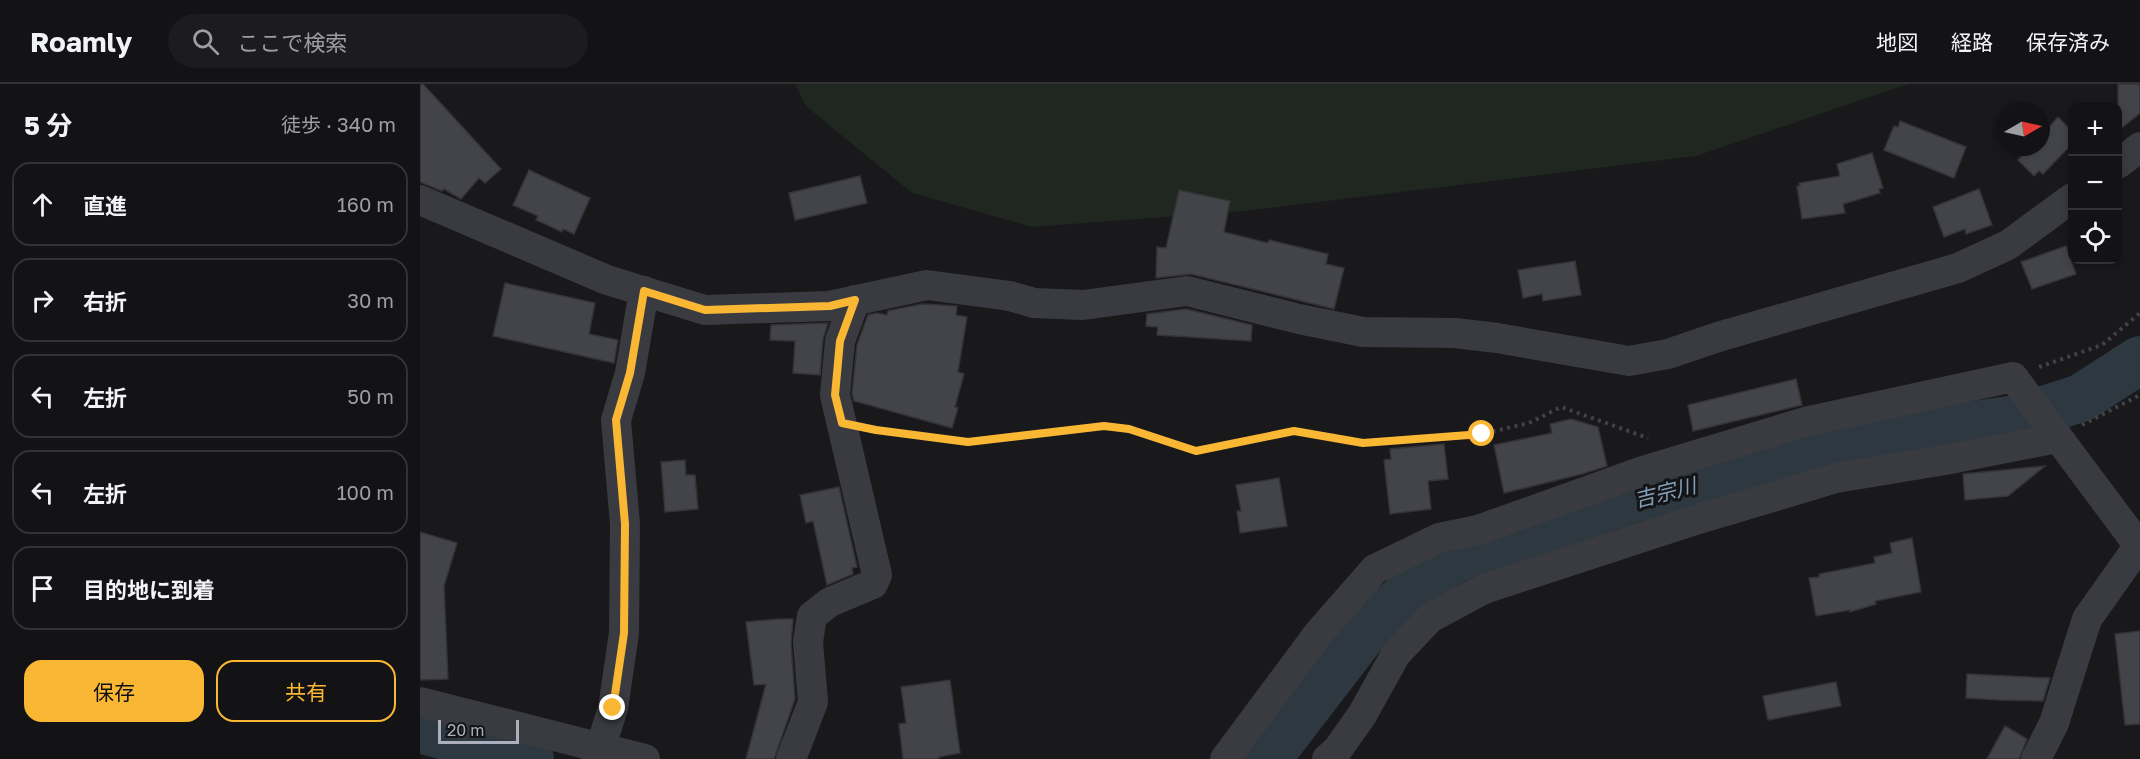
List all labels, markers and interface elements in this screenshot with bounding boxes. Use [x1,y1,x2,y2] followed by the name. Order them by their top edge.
[168,14,588,68] search box
[30,25,132,58] text: Roamly
[189,25,222,58] icon: search
[237,29,347,56] text: ここで検索
[1876,29,1918,55] text: 地図
[1951,29,1993,55] text: 経路
[2026,29,2110,55] text: 保存済み
[1996,102,2050,156] north arrow
[2068,102,2122,264] map controls
[2068,102,2122,156] button: +
[24,110,72,141] text: 5 分
[281,112,396,136] text: 徒歩 · 340 m
[2068,156,2122,210] button: −
[26,188,59,221] icon: ahead
[83,192,127,219] text: 直進
[337,192,394,216] text: 160 m
[2068,210,2122,264] button: locate
[26,284,59,317] icon: right
[83,288,127,315] text: 右折
[347,288,394,312] text: 30 m
[26,380,59,413] icon: left
[83,384,127,411] text: 左折
[347,384,394,408] text: 50 m
[1468,420,1494,446] route start
[1631,471,1701,512] water label: 吉宗川
[26,476,59,509] icon: left
[83,480,127,507] text: 左折
[337,480,394,504] text: 100 m
[26,572,59,605] icon: arrive
[83,576,215,603] text: 目的地に到着
[24,660,204,722] button: 保存
[216,660,396,722] button: 共有
[599,694,625,720] route end
[438,717,519,744] scale bar
[447,720,484,740] text: 20 m

